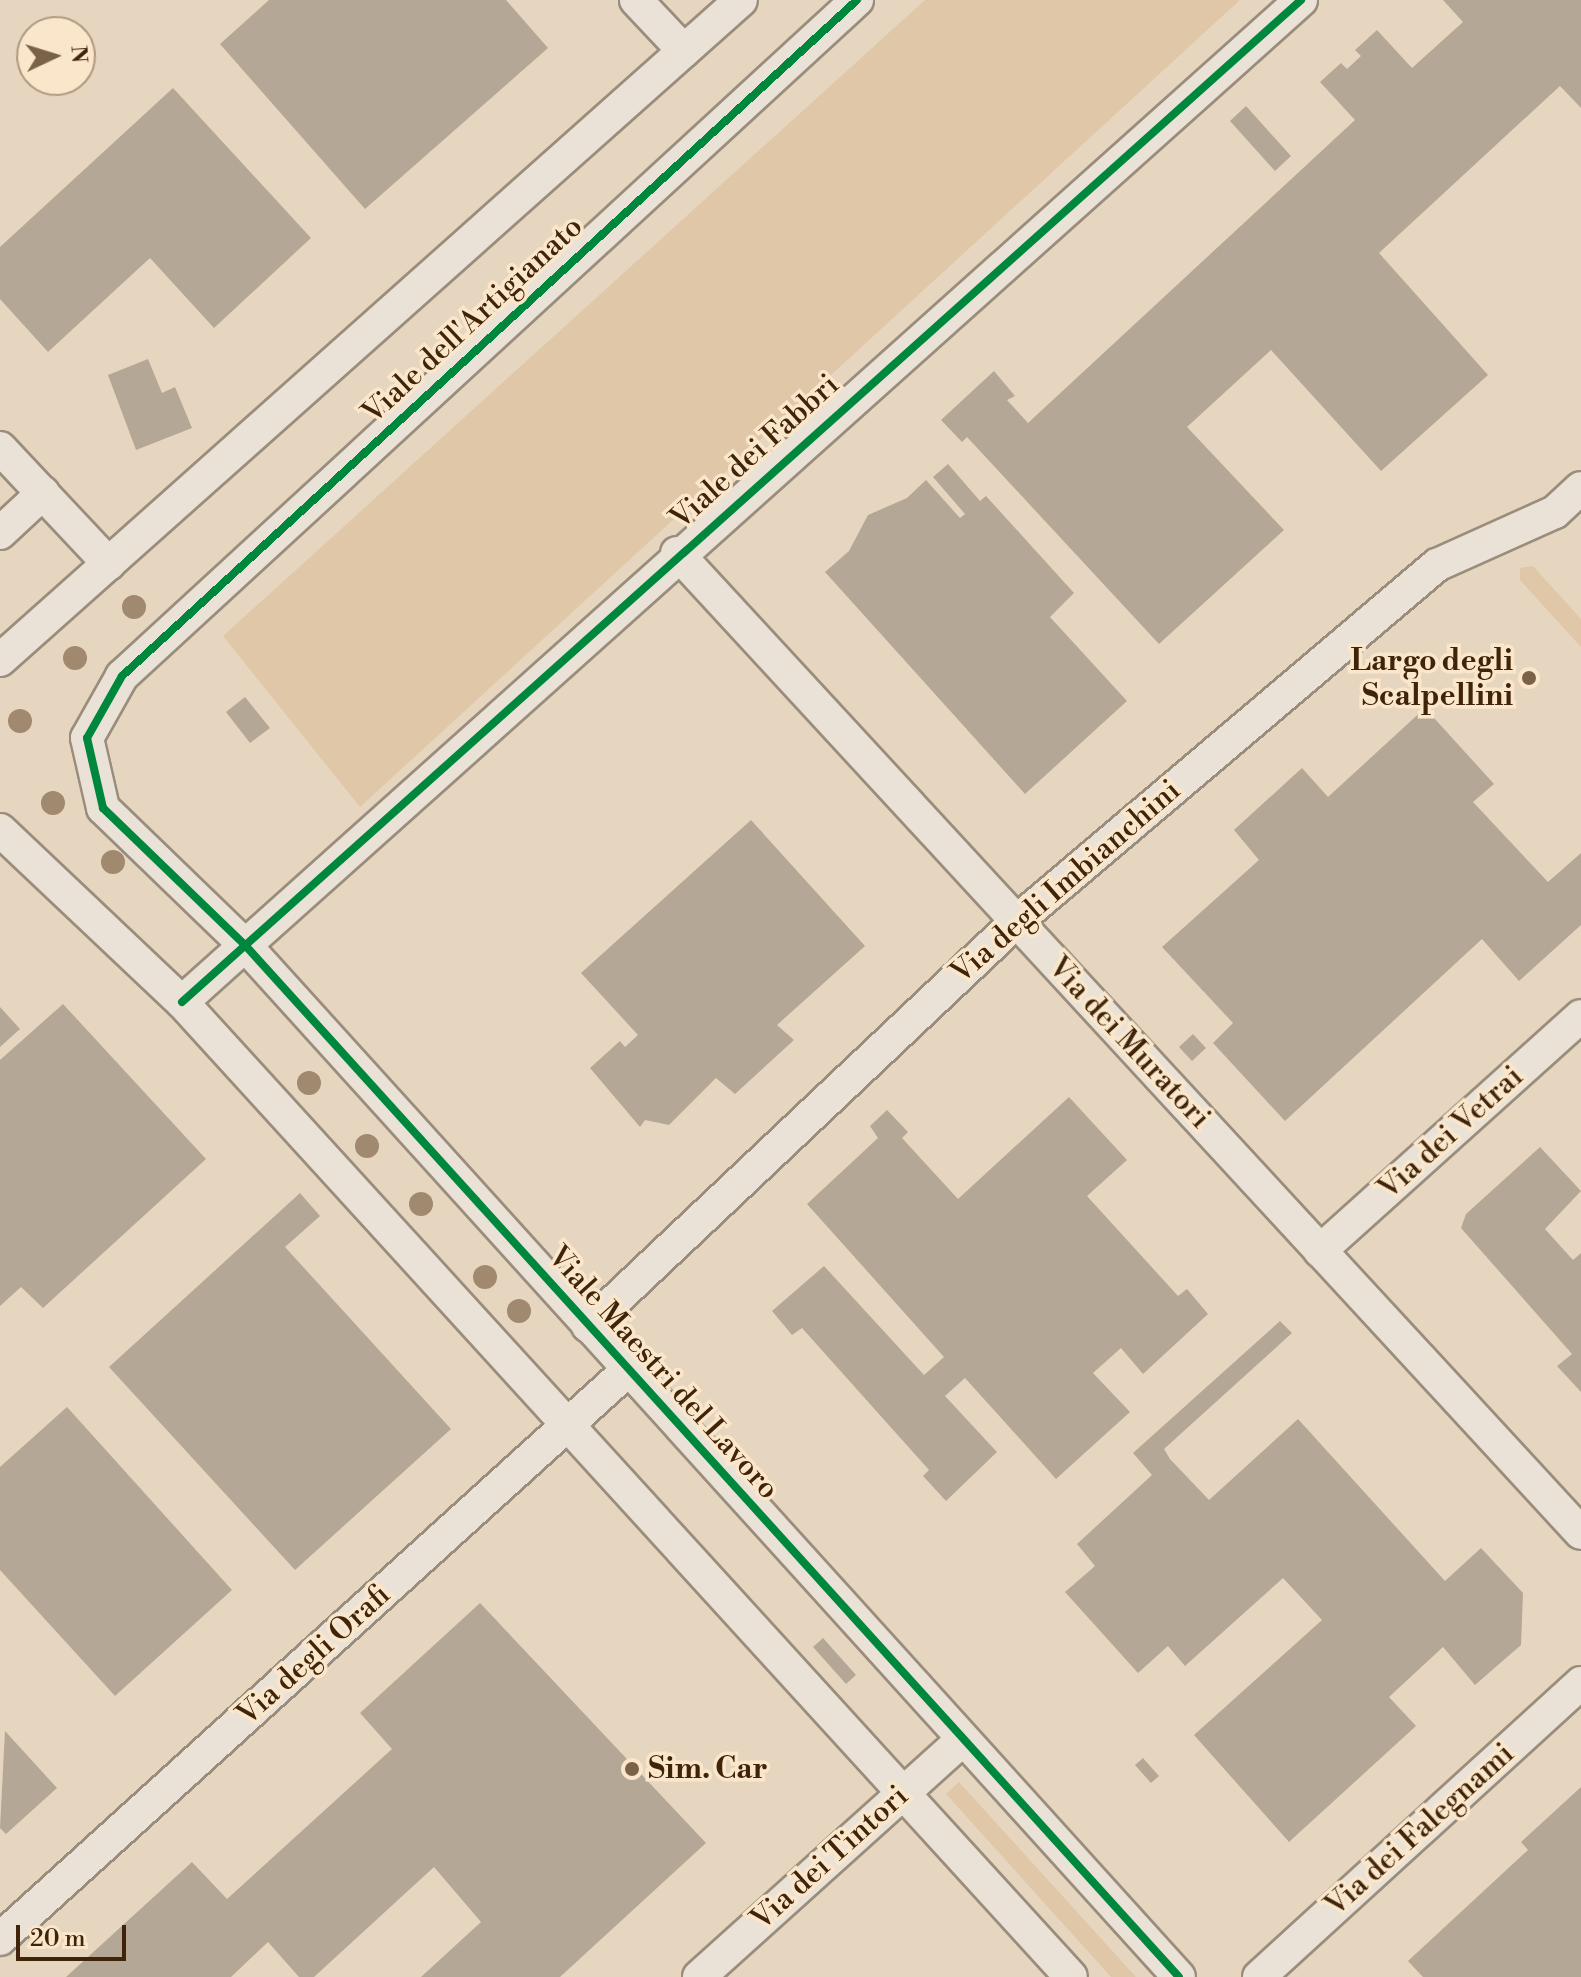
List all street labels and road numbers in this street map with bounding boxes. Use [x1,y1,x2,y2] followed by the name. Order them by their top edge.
[356,209,590,431] street label: Viale dell'Artigianato
[663,367,847,537] street label: Viale dei Fabbri
[944,773,1188,991] street label: Via degli Imbianchini
[1040,950,1218,1136] street label: Via dei Muratori
[1371,1059,1531,1207] street label: Via dei Vetrai
[540,1239,786,1507] street label: Viale Maestri del Lavoro
[230,1577,398,1733] street label: Via degli Orafi
[1318,1736,1522,1924] street label: Via dei Falegnami
[744,1778,916,1938] street label: Via dei Tintori

